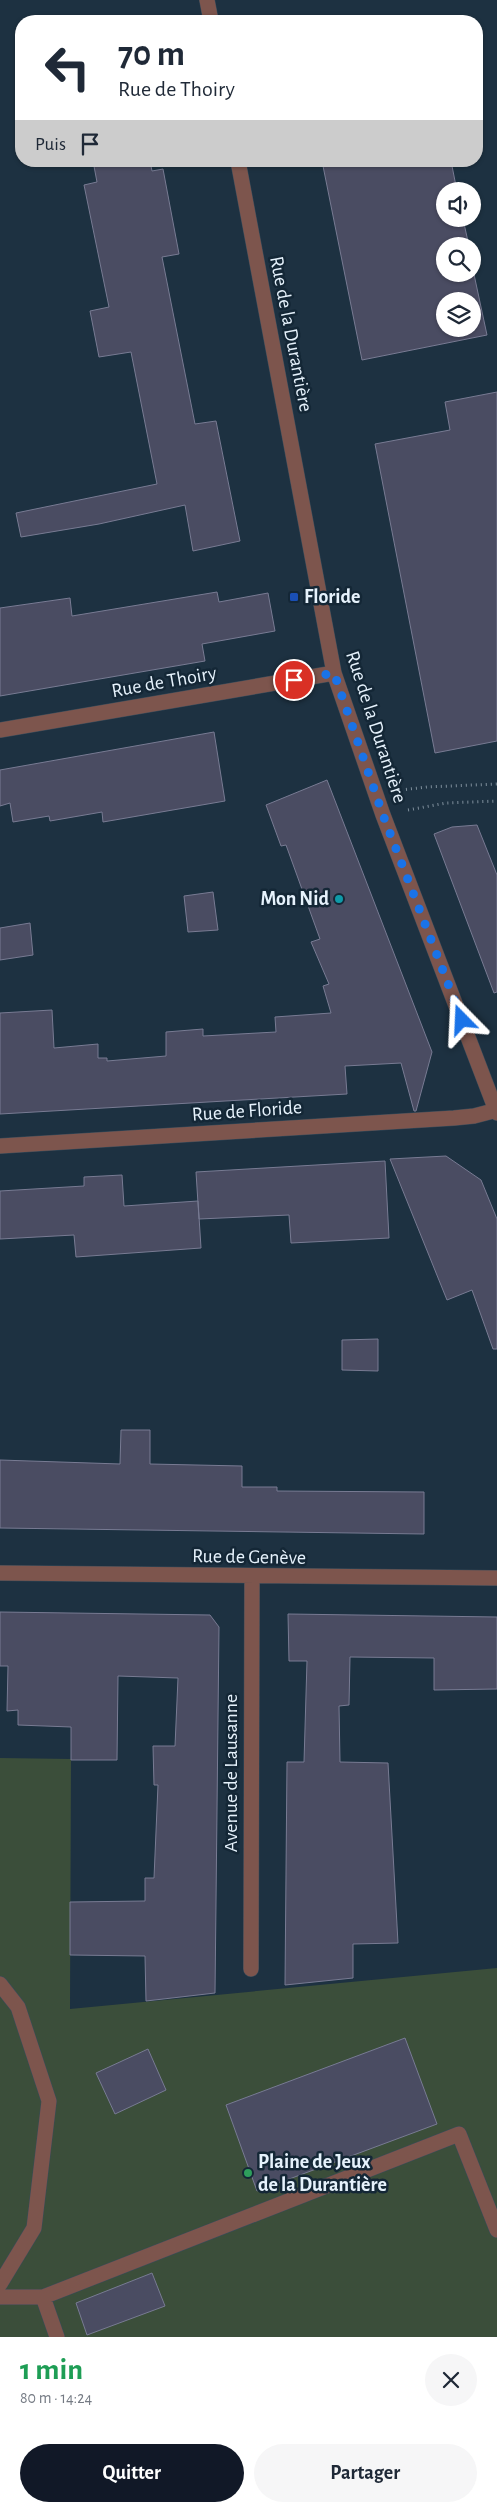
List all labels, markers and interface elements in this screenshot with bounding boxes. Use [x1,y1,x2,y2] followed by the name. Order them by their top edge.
[35,35,100,100] icon: left
[118,37,185,72] text: 70 m
[118,78,235,100] text: Rue de Thoiry
[76,130,104,158] icon: arrive
[35,135,66,154] text: Puis
[436,182,481,337] map controls
[436,182,481,227] button: sound
[436,237,481,282] button: search
[266,254,316,414] street label: Rue de la Durantière
[436,292,481,337] button: layers
[304,587,360,607] place label: Floride
[288,591,300,603] marker: Floride
[342,649,410,805] street label: Rue de la Durantière
[273,659,315,701] pin
[110,663,218,701] street label: Rue de Thoiry
[280,666,308,694] icon: arrive
[260,889,329,909] place label: Mon Nid
[333,893,345,905] marker: Mon Nid
[435,993,487,1045] position arrow
[191,1097,303,1125] street label: Rue de Floride
[192,1546,306,1568] street label: Rue de Genève
[221,1694,241,1852] street label: Avenue de Lausanne
[258,2152,387,2195] place label: Plaine de Jeux de la Durantière
[242,2167,254,2179] marker: Plaine de Jeux de la Durantière
[425,2354,477,2406] button: close
[20,2355,83,2385] text: 1 min
[20,2390,92,2406] text: 80 m · 14:24
[20,2444,244,2502] button: Quitter
[254,2444,477,2502] button: Partager

